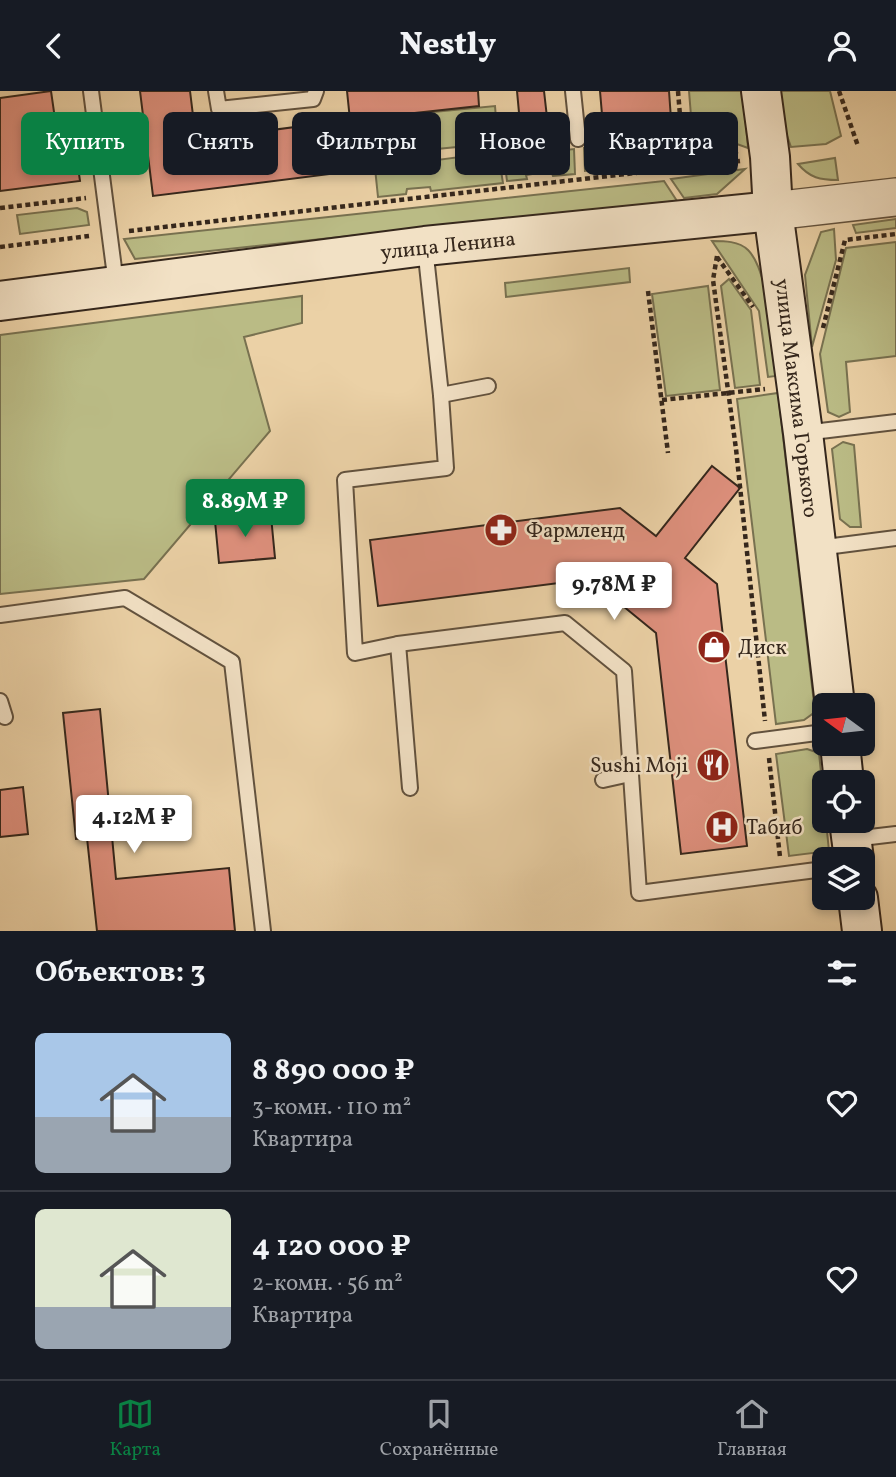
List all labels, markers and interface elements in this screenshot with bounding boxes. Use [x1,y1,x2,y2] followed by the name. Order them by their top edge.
[400,24,496,68] text: Nestly
[35,27,73,65] icon: back
[823,27,861,65] icon: person
[21,112,149,175] chip: Купить
[163,112,278,175] chip: Снять
[292,112,441,175] chip: Фильтры
[455,112,570,175] chip: Новое
[584,112,738,175] chip: Квартира
[379,225,517,268] street label: улица Ленина
[766,277,825,519] street label: улица Максима Горького
[180,479,310,539] pin: 8.89M ₽
[202,486,288,518] text: 8.89M ₽
[482,511,520,549] pharmacy icon: Фармленд
[526,517,625,546] place label: Фармленд
[549,563,679,622] pin: 9.78M ₽
[572,569,656,601] text: 9.78M ₽
[695,628,733,666] shop icon: Диск
[738,634,787,663] place label: Диск
[812,693,875,756] north arrow
[812,693,875,910] map controls
[694,746,732,784] restaurant icon: Sushi Moji
[590,752,688,781] place label: Sushi Moji
[812,770,875,833] button: locate
[69,795,199,855] pin: 4.12M ₽
[92,802,176,834] text: 4.12M ₽
[703,808,741,846] hospital icon: Табиб
[746,814,803,843] place label: Табиб
[812,847,875,910] button: layers
[35,952,205,994] text: Объектов: 3
[823,954,861,992] icon: filters
[252,1050,415,1092] text: 8 890 000 ₽
[91,1061,175,1145] icon: home
[823,1084,861,1122] icon: heart
[252,1092,411,1124] text: 3-комн. · 110 m²
[252,1124,353,1156] text: Квартира
[252,1226,411,1268] text: 4 120 000 ₽
[91,1237,175,1321] icon: home
[823,1260,861,1298] icon: heart
[252,1268,403,1300] text: 2-комн. · 56 m²
[252,1300,353,1332] text: Квартира
[109,1395,161,1463] tab: Карта
[380,1395,498,1463] tab: Сохранённые
[717,1395,787,1463] tab: Главная

